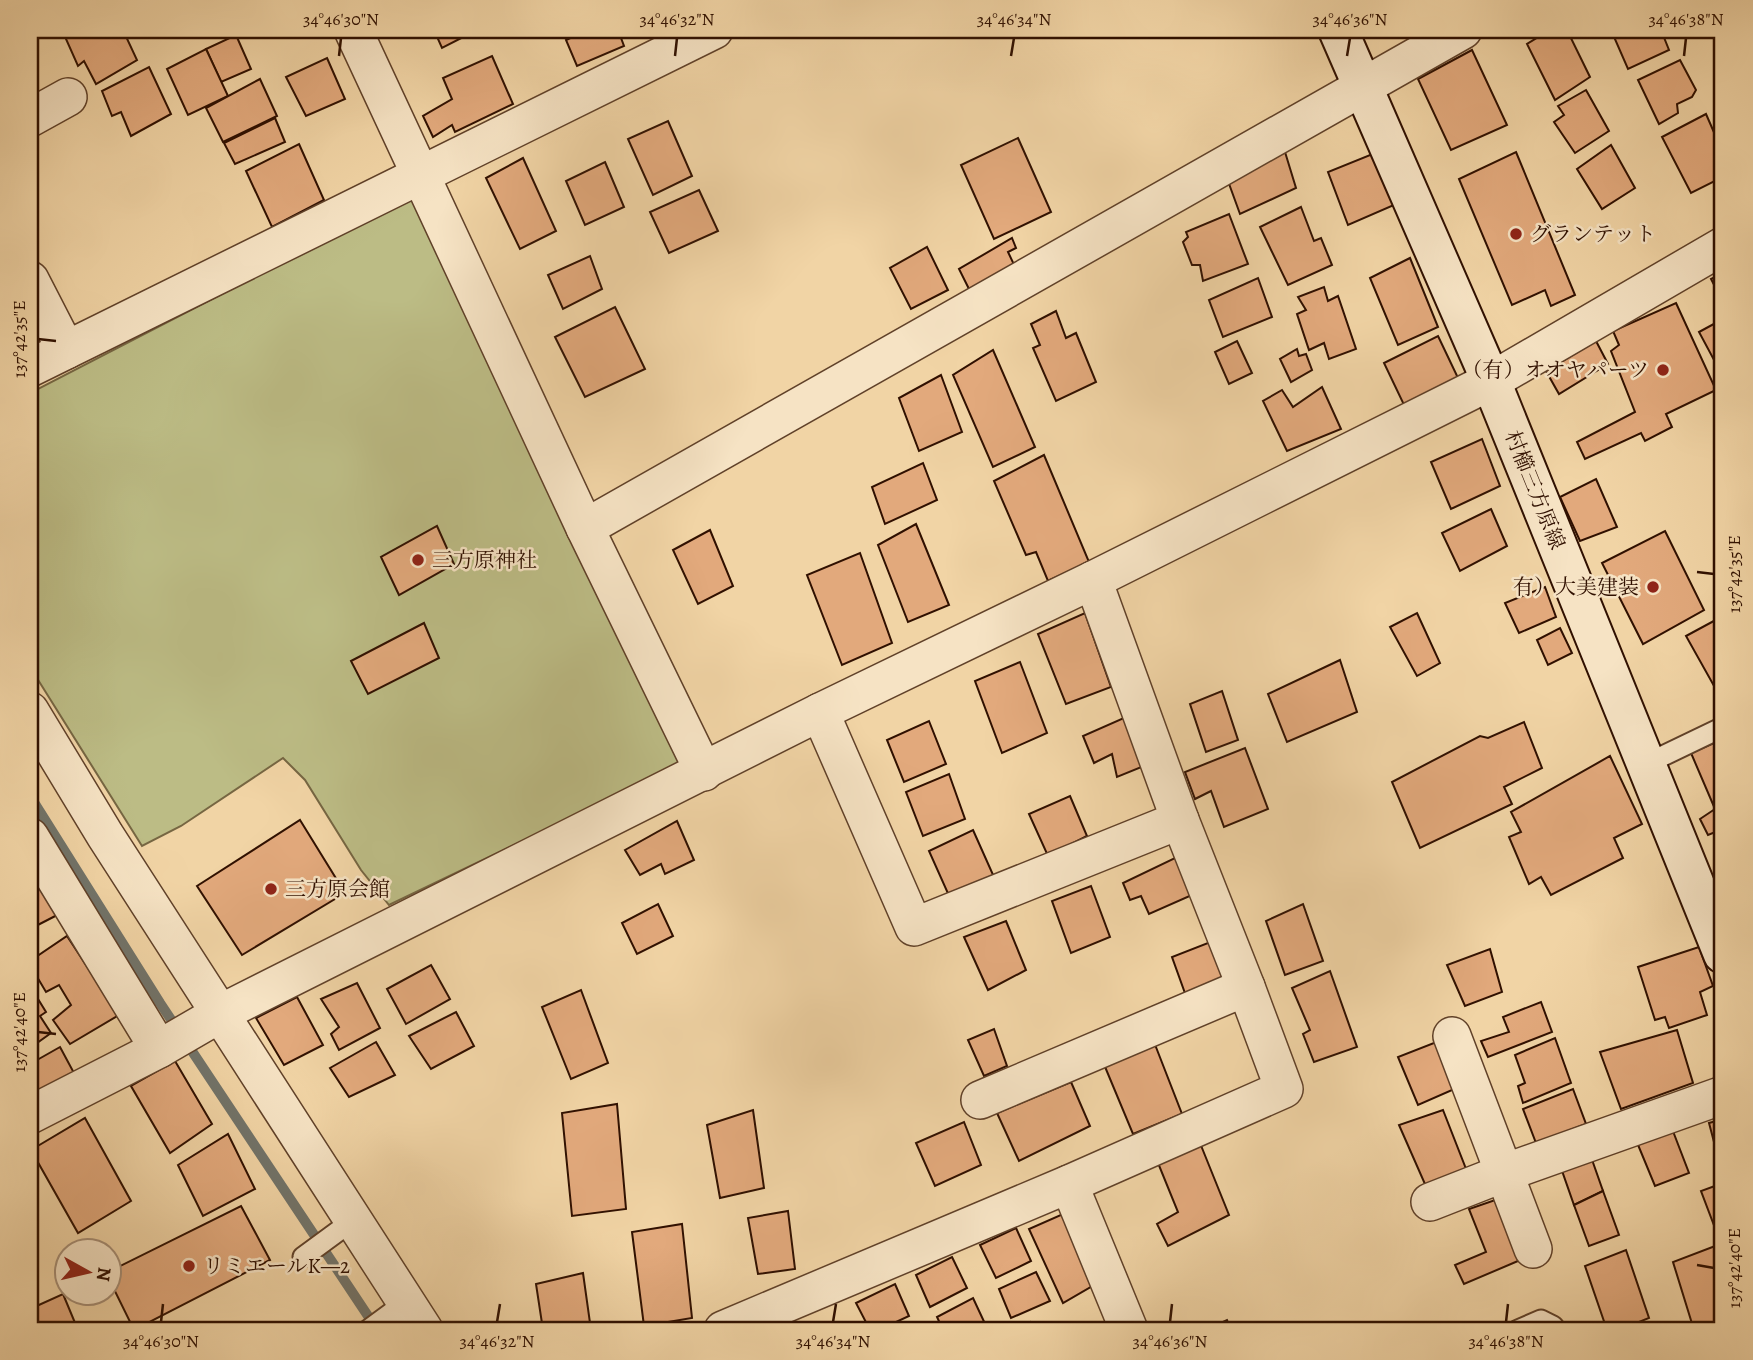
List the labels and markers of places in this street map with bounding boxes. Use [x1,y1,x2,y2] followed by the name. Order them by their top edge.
[1530,220,1656,248] place label: グランテット
[1508,226,1524,242] marker: グランテット
[1461,356,1649,384] place label: （有）オオヤパーツ
[1655,362,1671,378] marker: （有）オオヤパーツ
[432,546,537,574] place label: 三方原神社
[410,552,426,568] marker: 三方原神社
[1513,573,1639,601] place label: 有）大美建装
[1645,579,1661,595] marker: 有）大美建装
[285,875,390,903] place label: 三方原会館
[263,881,279,897] marker: 三方原会館
[203,1252,350,1280] place label: リミエールK―2
[181,1258,197,1274] marker: リミエールK―2

